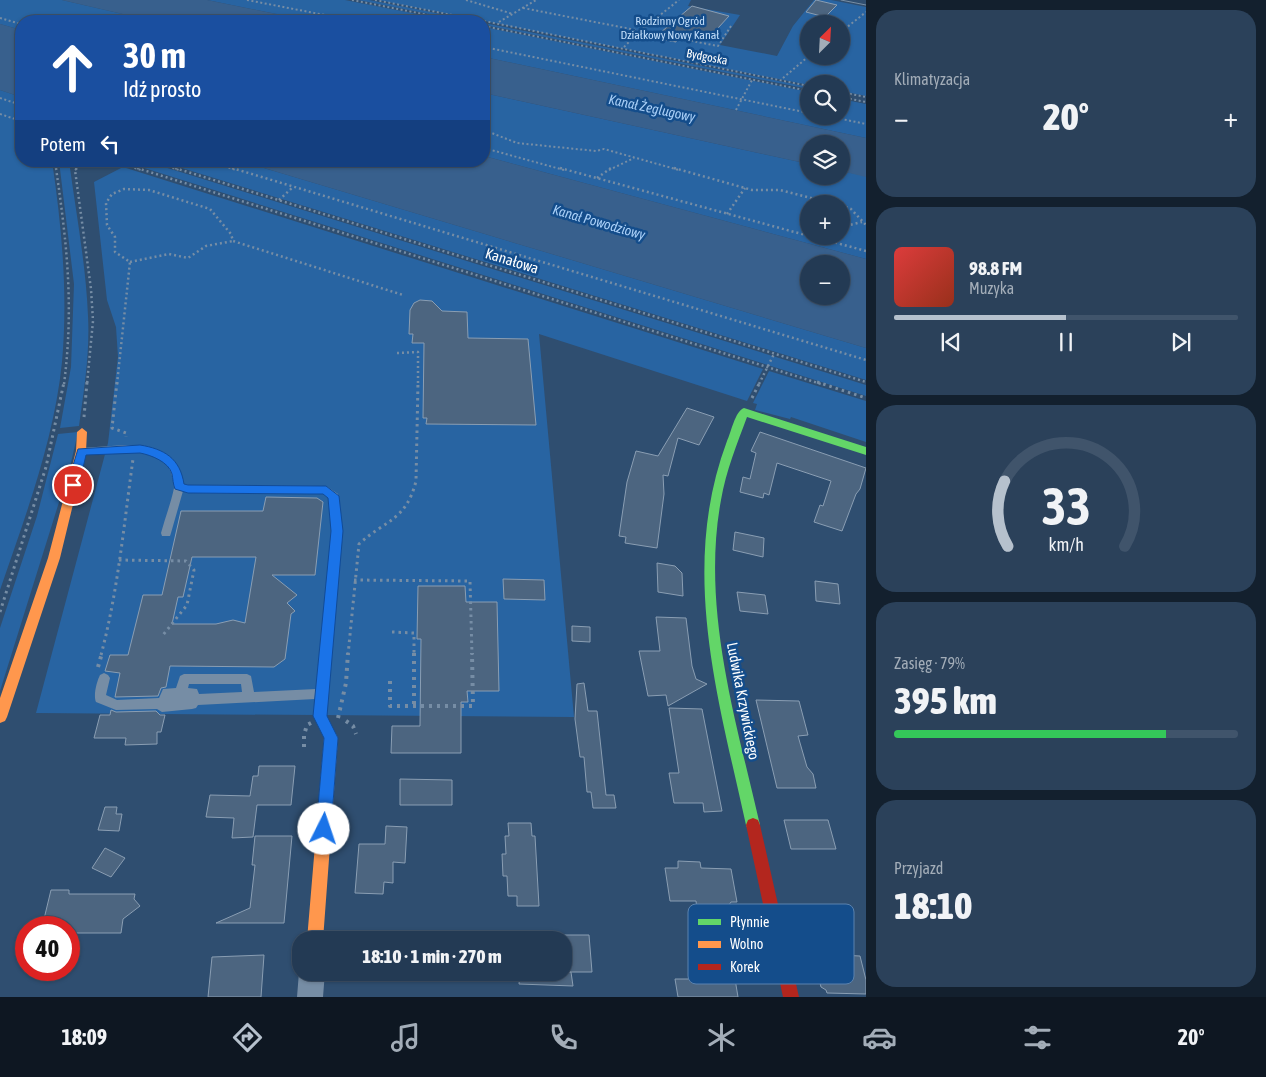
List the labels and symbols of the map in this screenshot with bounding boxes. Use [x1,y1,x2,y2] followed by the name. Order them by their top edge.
[620,14,720,42] park label: Rodzinny Ogród Działkowy Nowy Kanał
[800,15,850,65] north arrow
[685,46,729,68] street label: Bydgoska
[607,91,697,125] water label: Kanał Żeglugowy
[551,201,647,243] water label: Kanał Powodziowy
[483,244,541,277] street label: Kanałowa
[52,464,94,506] pin
[724,641,763,761] street label: Ludwika Krzywickiego
[297,802,349,854] position arrow
[688,904,854,984] legend
[730,914,769,930] text: Płynnie
[15,916,80,981] speed limit sign: 40
[730,936,763,952] text: Wolno
[730,959,760,975] text: Korek

